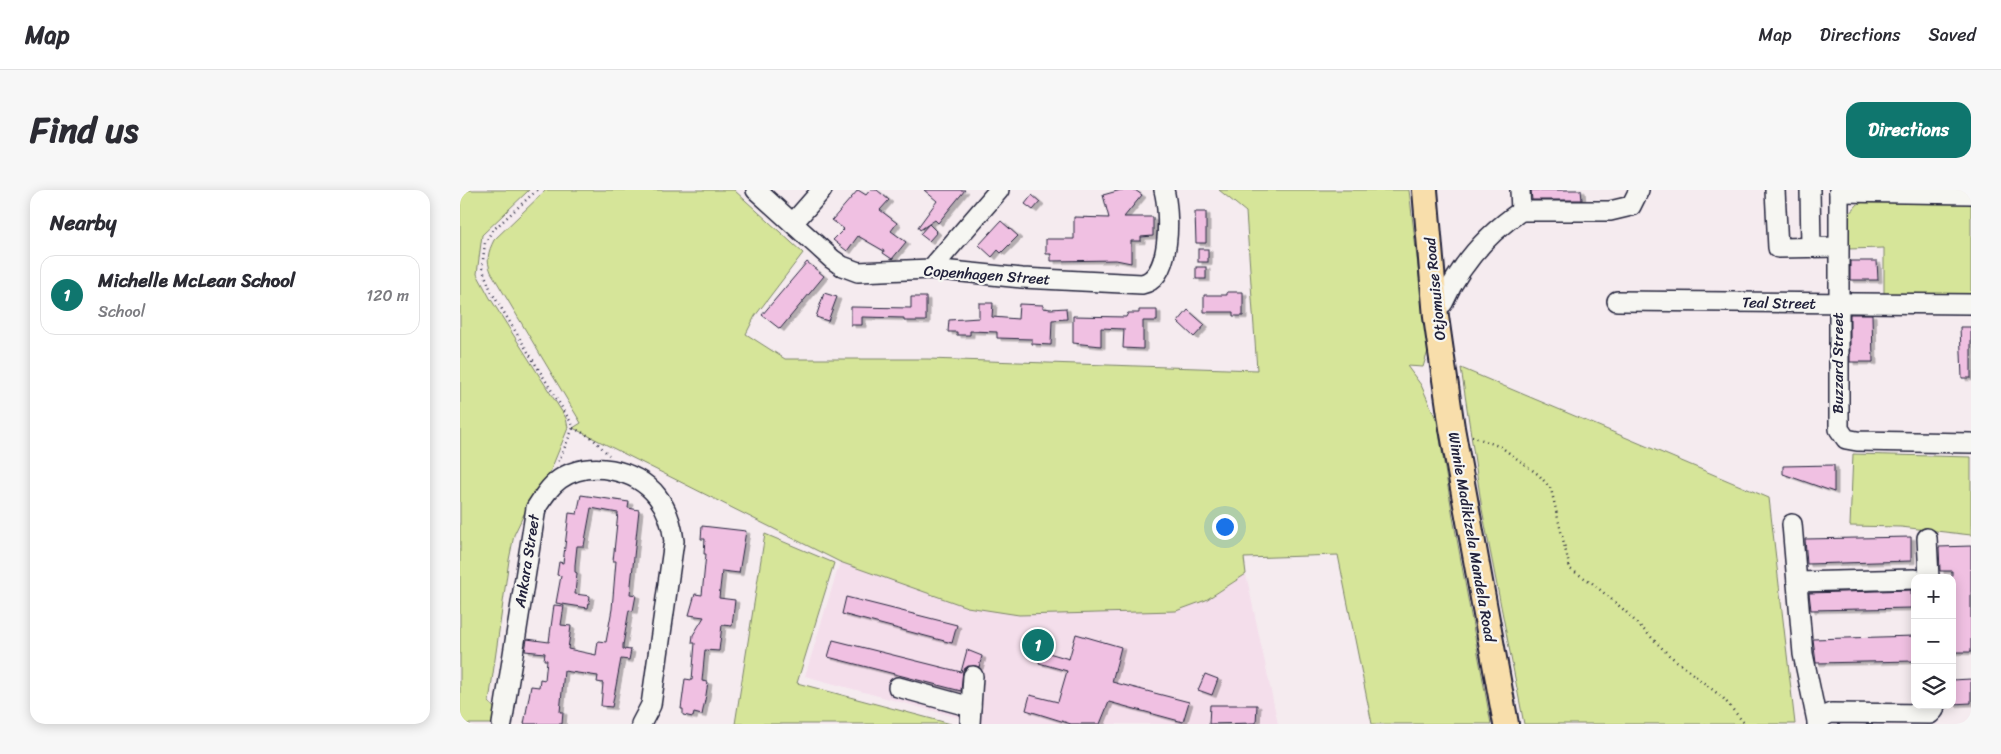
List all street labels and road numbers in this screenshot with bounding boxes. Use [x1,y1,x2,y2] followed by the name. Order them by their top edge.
[1417,235,1453,342] street label: Otjomuise Road
[923,258,1051,292] street label: Copenhagen Street
[1742,289,1817,317] street label: Teal Street
[1825,312,1851,414] street label: Buzzard Street
[1441,430,1503,645] street label: Winnie Madikizela Mandela Road
[507,512,547,611] street label: Ankara Street

